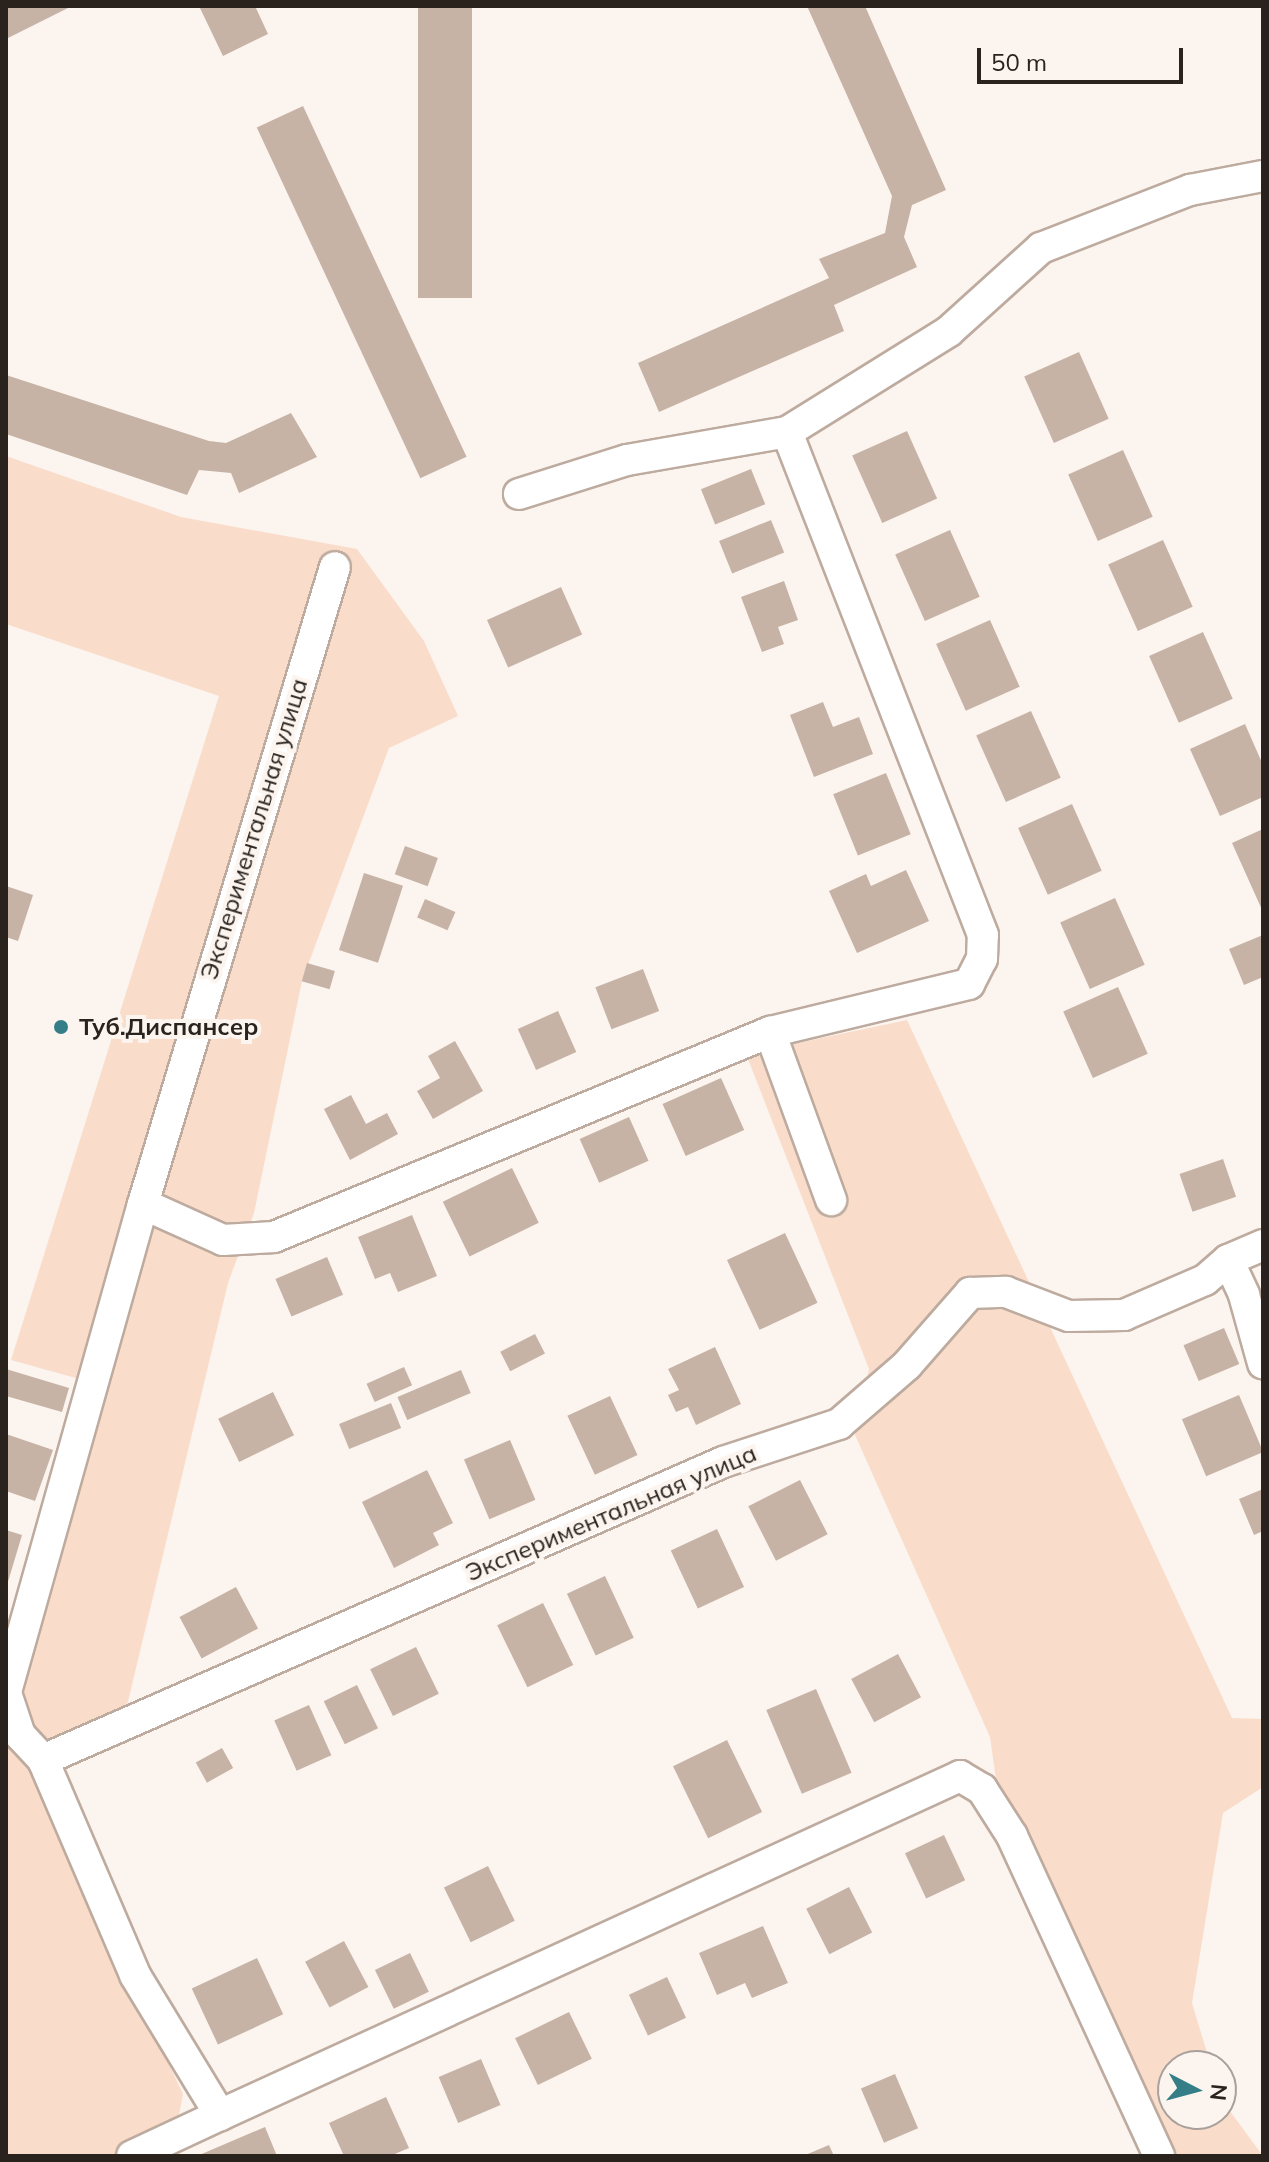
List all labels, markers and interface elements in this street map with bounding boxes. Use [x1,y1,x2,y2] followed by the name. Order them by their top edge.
[981,32,1187,82] scale bar
[991,47,1047,77] text: 50 m
[194,675,314,983] street label: Экспериментальная улица
[79,1013,258,1041] place label: Туб.Диспансер
[50,1016,72,1038] marker: Туб.Диспансер
[461,1439,761,1587] street label: Экспериментальная улица
[1157,2050,1237,2130] north arrow
[1204,2083,1234,2102] text: N

